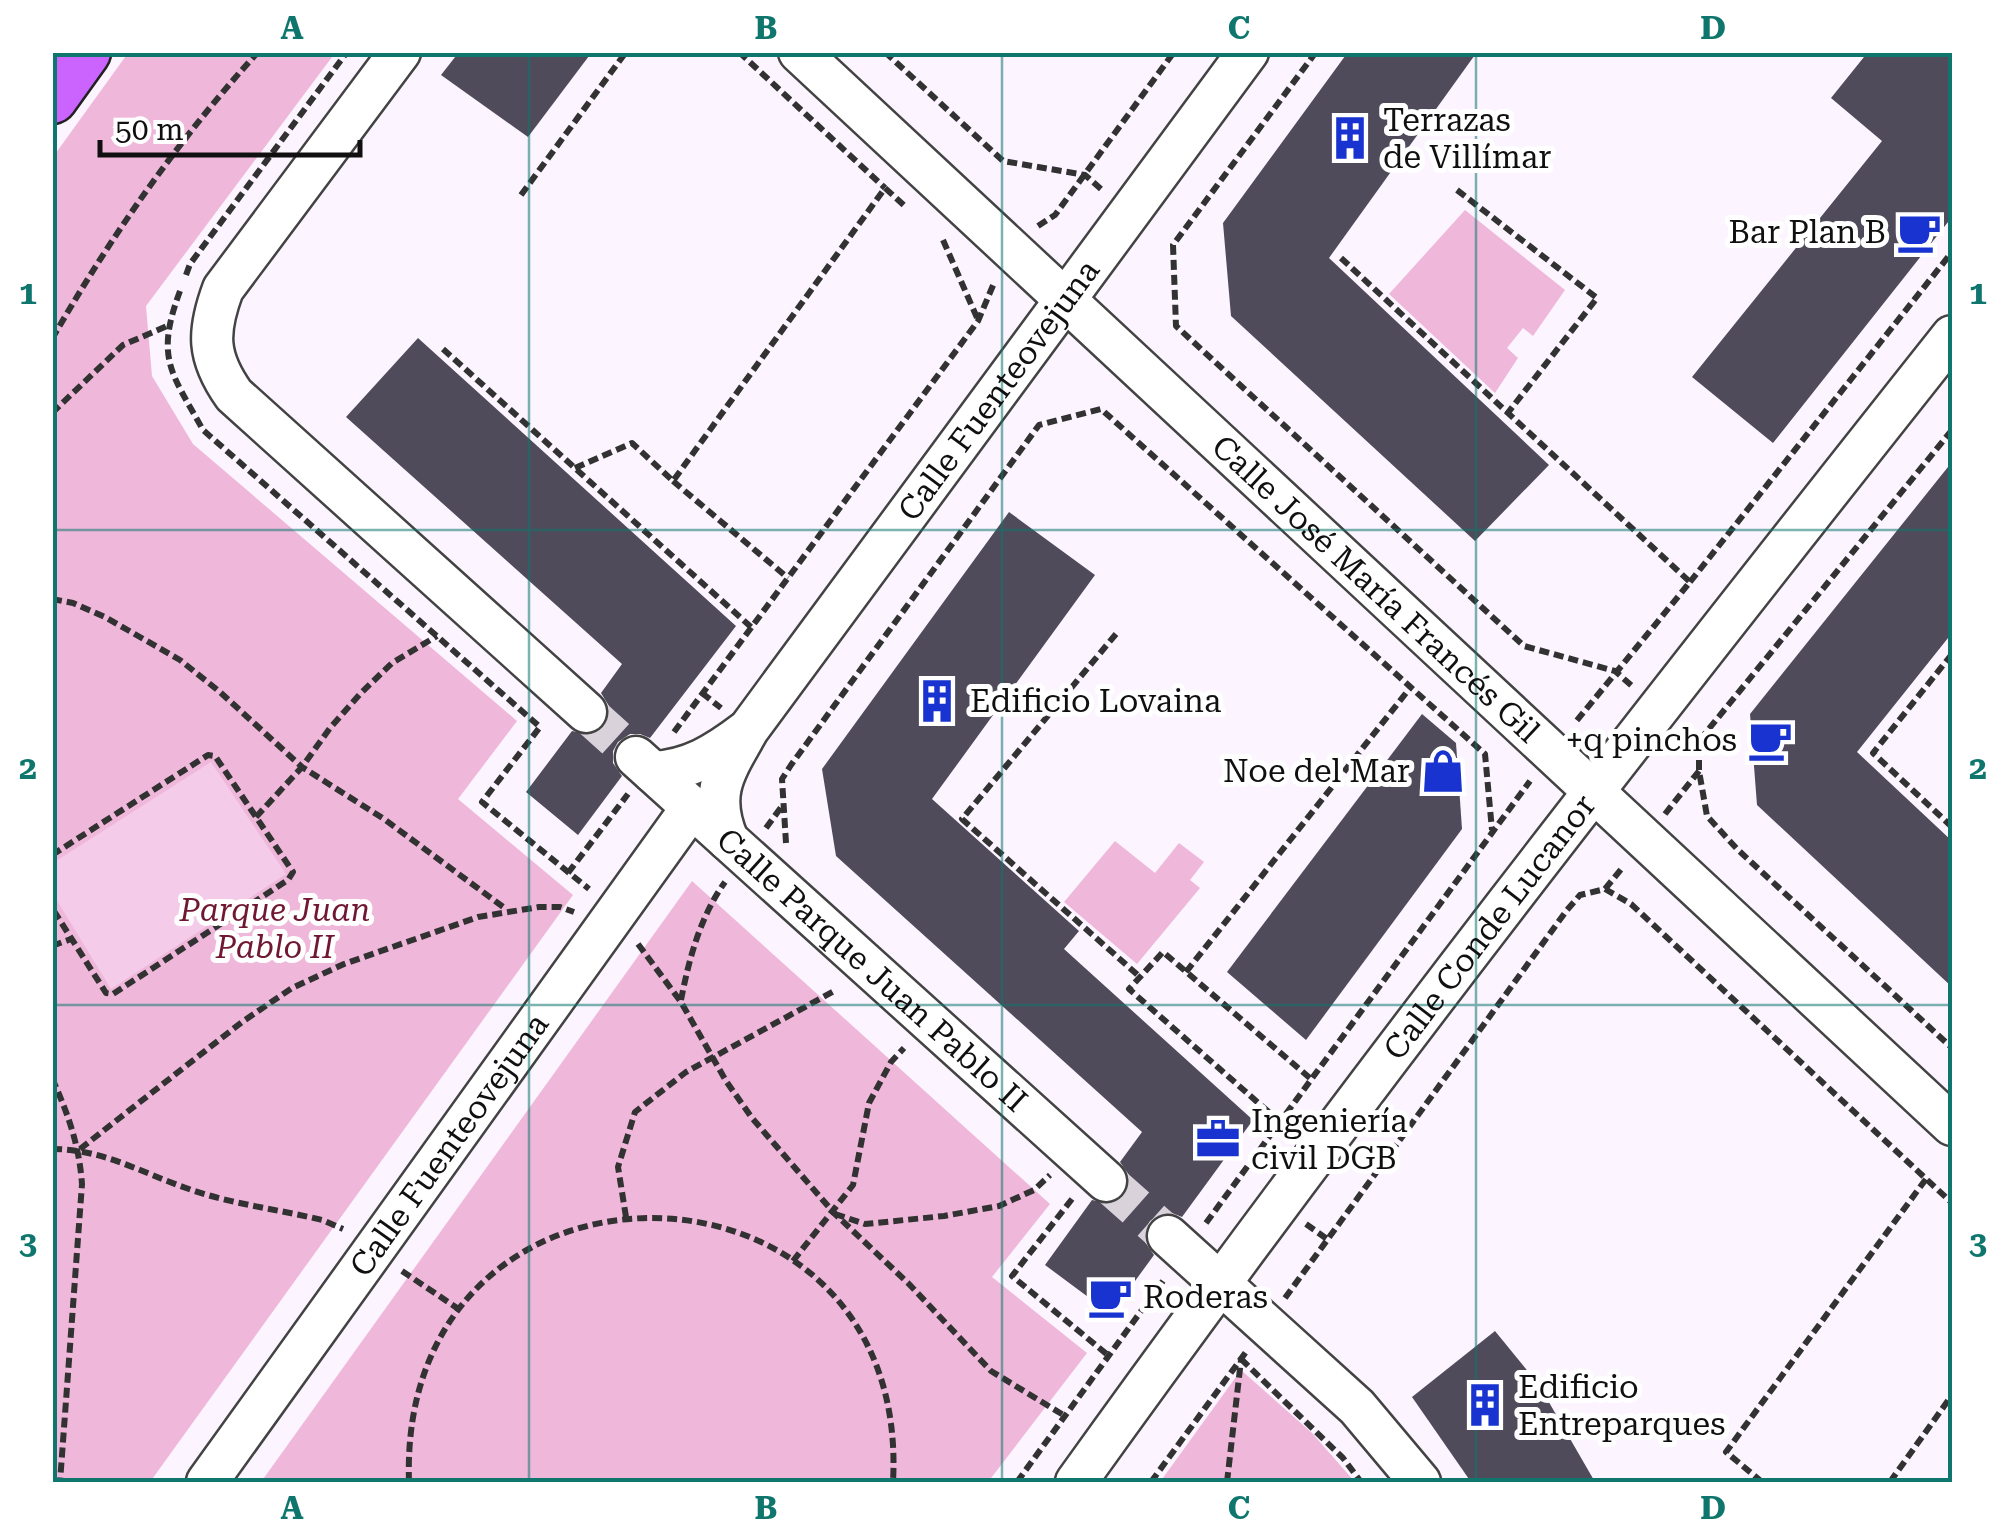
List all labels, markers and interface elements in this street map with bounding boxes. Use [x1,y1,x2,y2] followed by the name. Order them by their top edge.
[280,9,304,47] text: A
[754,9,778,47] text: B
[1228,9,1250,47] text: C
[1700,9,1726,47] text: D
[100,95,360,157] scale bar
[1383,101,1551,176] place label: Terrazas de Villímar
[115,112,184,147] text: 50 m
[1326,114,1374,162] building icon: Terrazas de Villímar
[1895,208,1943,256] cafe icon: Bar Plan B
[1728,213,1886,251] place label: Bar Plan B
[890,252,1107,528] street label: Calle Fuenteovejuna
[19,274,37,312] text: 1
[1969,274,1987,312] text: 1
[1204,427,1548,750] street label: Calle José María Francés Gil
[913,677,961,725] building icon: Edificio Lovaina
[970,682,1221,720] place label: Edificio Lovaina
[1746,716,1794,764] cafe icon: +q pinchos
[1565,721,1737,759] place label: +q pinchos
[1419,747,1467,795] shop icon: Noe del Mar
[19,749,37,787] text: 2
[1969,749,1987,787] text: 2
[1223,752,1410,790] place label: Noe del Mar
[1376,787,1603,1067] street label: Calle Conde Lucanor
[709,820,1035,1120] street label: Calle Parque Juan Pablo II
[179,891,370,966] park label: Parque Juan Pablo II
[342,1006,556,1284] street label: Calle Fuenteovejuna
[1251,1102,1408,1177] place label: Ingeniería civil DGB
[1194,1115,1242,1163] office icon: Ingeniería civil DGB
[19,1224,37,1262] text: 3
[1969,1224,1987,1262] text: 3
[1086,1273,1134,1321] cafe icon: Roderas
[1143,1278,1268,1316] place label: Roderas
[1518,1368,1725,1443] place label: Edificio Entreparques
[1461,1381,1509,1429] building icon: Edificio Entreparques
[280,1489,304,1527] text: A
[754,1489,778,1527] text: B
[1228,1489,1250,1527] text: C
[1700,1489,1726,1527] text: D

